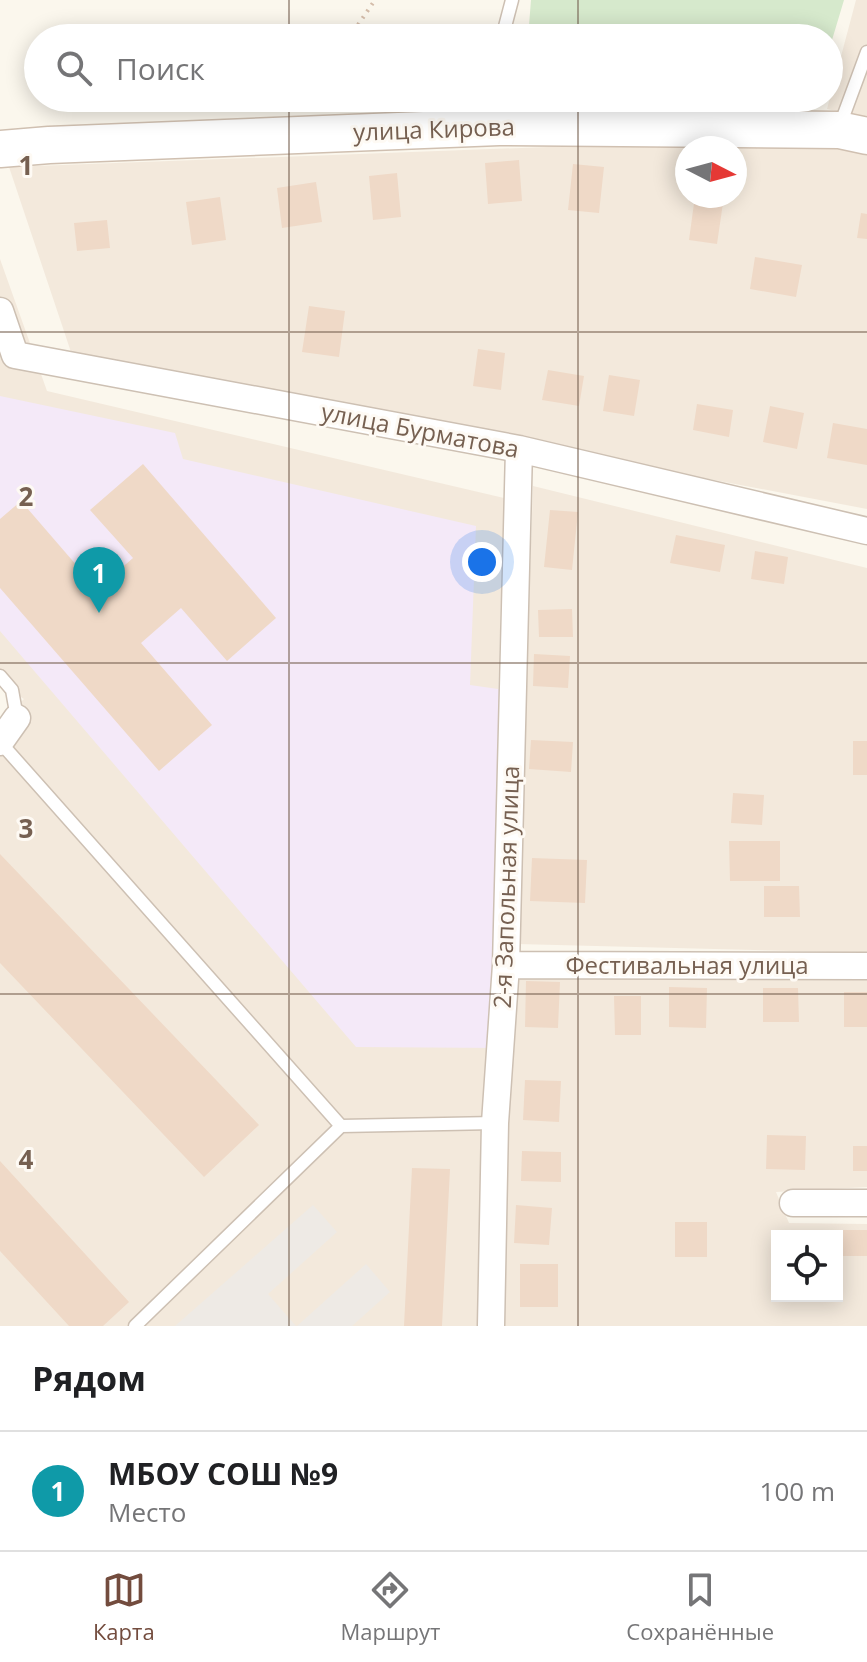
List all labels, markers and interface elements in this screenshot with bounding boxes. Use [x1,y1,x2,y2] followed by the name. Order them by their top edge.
[24,24,843,112] search box
[52,46,96,90] icon: search
[116,48,205,89] text: Поиск
[353,109,515,148] street label: улица Кирова
[675,136,747,208] north arrow
[19,147,33,183] text: 1
[319,394,522,465] street label: улица Бурматова
[19,478,34,514] text: 2
[462,542,502,582] your location
[73,547,125,613] pin: 1
[485,765,526,1009] street label: 2-я Запольная улица
[19,810,33,846] text: 3
[565,948,809,981] street label: Фестивальная улица
[19,1141,34,1177] text: 4
[771,1230,843,1302] map controls
[771,1230,843,1302] button: locate
[32,1355,146,1401] text: Рядом
[108,1453,338,1494] text: МБОУ СОШ №9
[51,1473,65,1509] text: 1
[760,1473,835,1509] text: 100 m
[108,1494,186,1530] text: Место
[93,1568,155,1646] tab: Карта
[341,1568,440,1646] tab: Маршрут
[626,1568,774,1646] tab: Сохранённые

